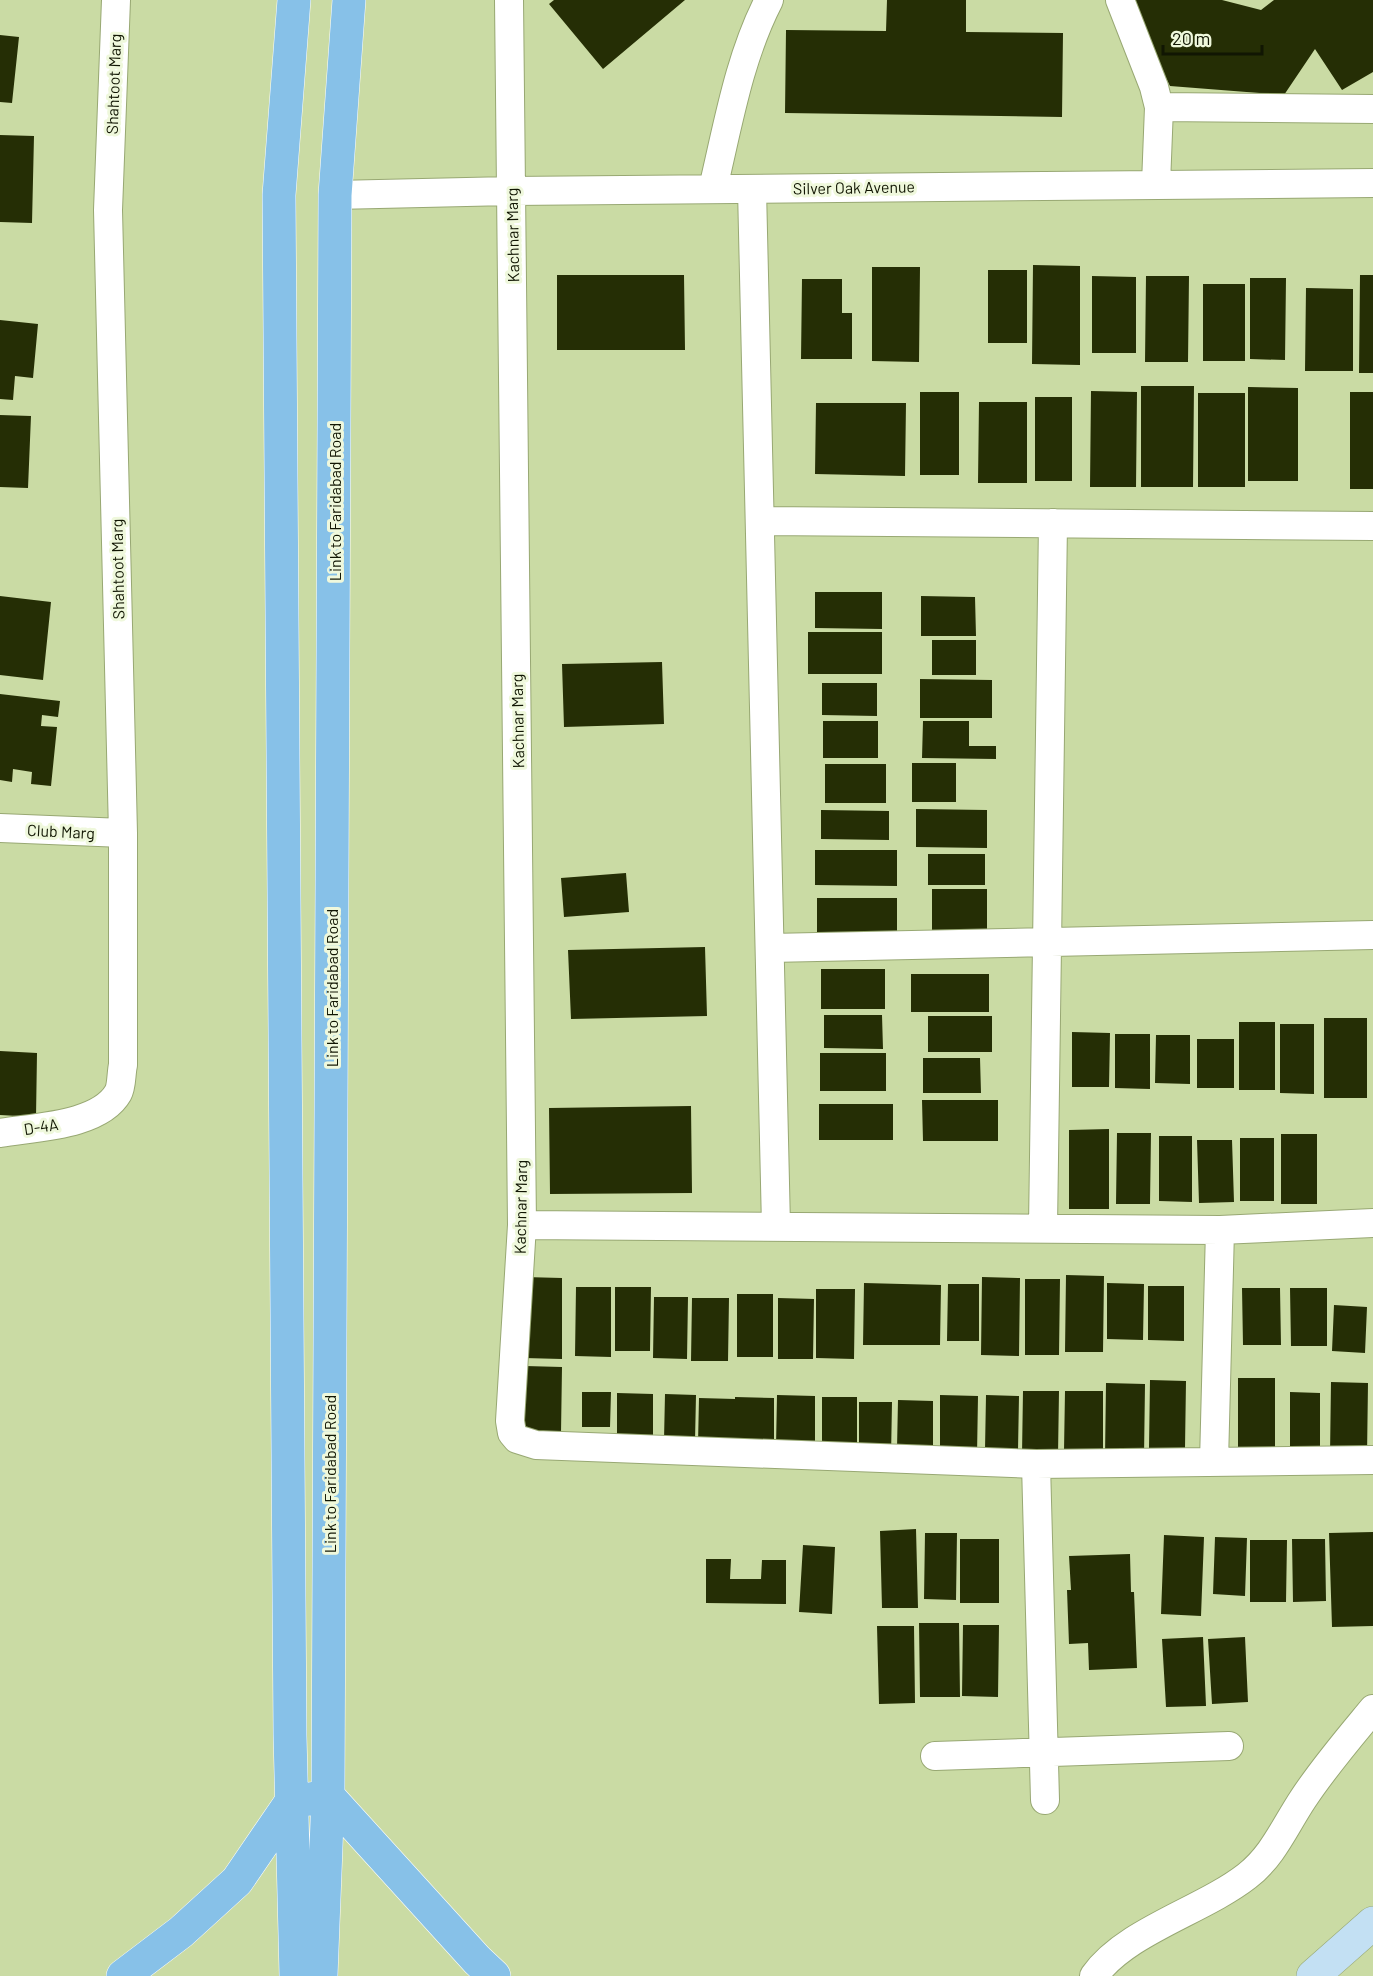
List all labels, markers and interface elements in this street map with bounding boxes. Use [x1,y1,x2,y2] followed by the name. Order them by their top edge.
[1163,18,1262,56] scale bar
[1172,27,1210,49] text: 20 m
[102,33,124,135] street label: Shahtoot Marg
[793,176,915,198] street label: Silver Oak Avenue
[502,188,522,282] street label: Kachnar Marg
[325,423,344,581] street label: Link to Faridabad Road
[107,519,127,619] street label: Shahtoot Marg
[507,674,527,768] street label: Kachnar Marg
[27,820,95,842] street label: Club Marg
[322,909,341,1067] street label: Link to Faridabad Road
[22,1114,60,1138] street label: D-4A
[510,1160,530,1254] street label: Kachnar Marg
[320,1395,339,1553] street label: Link to Faridabad Road

